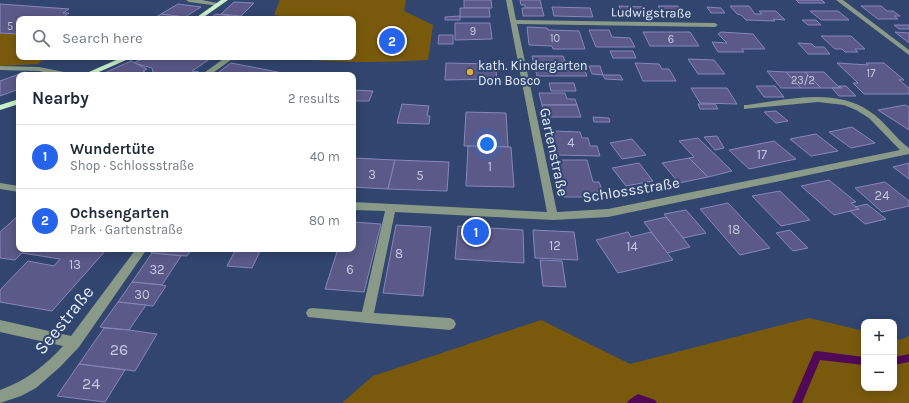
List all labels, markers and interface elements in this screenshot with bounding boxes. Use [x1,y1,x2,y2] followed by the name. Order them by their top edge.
[611,4,692,21] street label: Ludwigstraße
[16,16,356,60] search box
[7,20,13,33] house number: 5
[470,25,476,38] house number: 9
[379,26,405,56] pin: 2
[30,27,52,49] icon: search
[62,29,143,47] text: Search here
[550,32,560,45] house number: 10
[668,33,674,46] house number: 6
[478,58,588,88] place label: kath. Kindergarten Don Bosco
[465,67,475,77] marker: kath. Kindergarten Don Bosco
[867,67,875,80] house number: 17
[791,74,815,87] house number: 23/2
[32,88,89,108] text: Nearby
[288,91,340,106] text: 2 results
[536,106,572,198] street label: Gartenstraße
[477,134,497,154] your location
[567,135,575,150] house number: 4
[70,140,155,158] text: Wundertüte
[757,147,767,162] house number: 17
[43,149,47,164] text: 1
[310,149,340,164] text: 40 m
[70,158,194,173] text: Shop · Schlossstraße
[488,159,492,174] house number: 1
[368,167,376,182] house number: 3
[416,168,424,183] house number: 5
[581,173,681,207] street label: Schlossstraße
[875,188,889,203] house number: 24
[70,204,169,222] text: Ochsengarten
[41,213,49,228] text: 2
[309,213,340,228] text: 80 m
[463,217,489,247] pin: 1
[70,222,183,237] text: Park · Gartenstraße
[728,222,740,237] house number: 18
[549,238,561,253] house number: 12
[626,239,638,254] house number: 14
[395,246,403,261] house number: 8
[69,257,81,272] house number: 13
[149,262,165,277] house number: 32
[346,262,354,277] house number: 6
[30,281,98,359] street label: Seestraße
[134,287,150,302] house number: 30
[861,319,897,391] map controls
[861,319,897,355] button: +
[110,340,128,359] house number: 26
[861,355,897,391] button: −
[82,374,100,393] house number: 24

